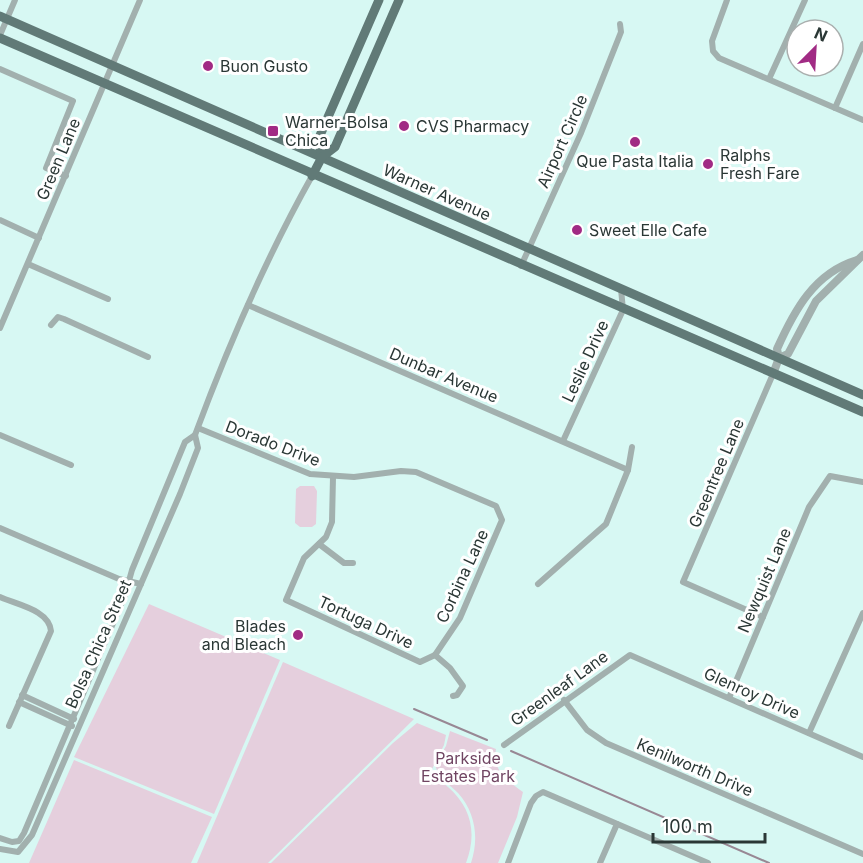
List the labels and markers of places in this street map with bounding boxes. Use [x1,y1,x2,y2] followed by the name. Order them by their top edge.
[220,56,308,76] place label: Buon Gusto
[201,59,215,73] marker: Buon Gusto
[285,112,388,150] place label: Warner-Bolsa Chica
[416,116,529,136] place label: CVS Pharmacy
[397,119,411,133] marker: CVS Pharmacy
[266,124,280,138] marker: Warner-Bolsa Chica
[628,135,642,149] marker: Que Pasta Italia
[720,145,800,183] place label: Ralphs Fresh Fare
[576,151,694,171] place label: Que Pasta Italia
[701,157,715,171] marker: Ralphs Fresh Fare
[589,220,707,240] place label: Sweet Elle Cafe
[570,223,584,237] marker: Sweet Elle Cafe
[202,616,286,654] place label: Blades and Bleach
[291,628,305,642] marker: Blades and Bleach

